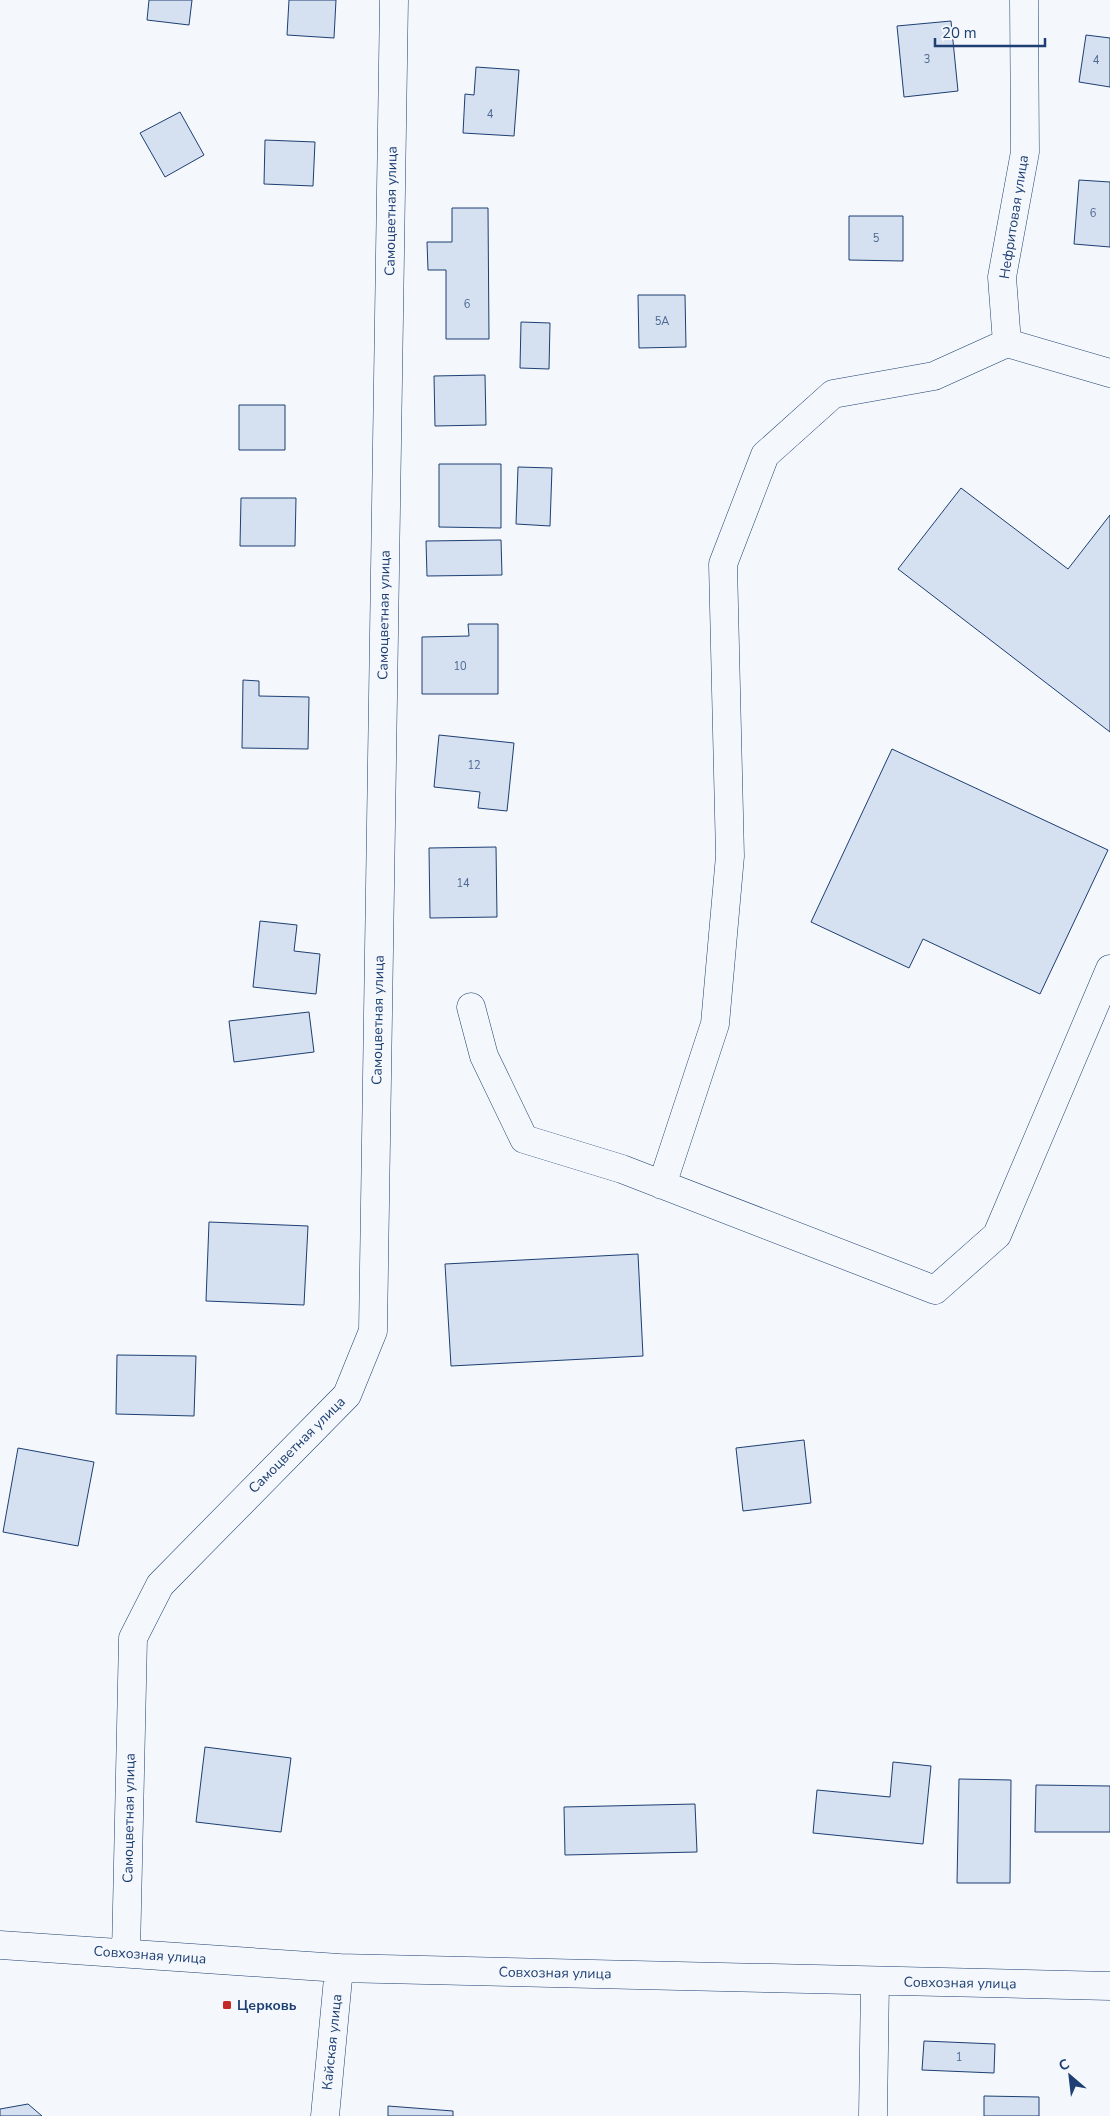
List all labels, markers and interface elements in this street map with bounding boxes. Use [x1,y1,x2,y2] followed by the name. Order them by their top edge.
[935,15,1045,47] scale bar
[942,23,977,43] text: 20 m
[924,52,930,67] house number: 3
[1093,53,1100,68] house number: 4
[487,107,494,122] house number: 4
[380,146,402,276] street label: Самоцветная улица
[995,154,1033,280] street label: Нефритовая улица
[1090,206,1097,221] house number: 6
[873,231,880,246] house number: 5
[464,297,471,312] house number: 6
[655,314,669,329] house number: 5А
[373,550,395,680] street label: Самоцветная улица
[453,659,467,674] house number: 10
[467,758,481,773] house number: 12
[456,876,470,891] house number: 14
[367,955,389,1085] street label: Самоцветная улица
[244,1392,350,1498] street label: Самоцветная улица
[118,1753,140,1883] street label: Самоцветная улица
[93,1942,207,1968] street label: Совхозная улица
[498,1963,612,1983] street label: Совхозная улица
[903,1973,1017,1993] street label: Совхозная улица
[318,1993,346,2091] street label: Кайская улица
[237,1996,297,2015] place label: Церковь
[221,1999,233,2011] marker: Церковь
[956,2050,962,2065] house number: 1
[1045,2051,1095,2101] north arrow
[1055,2054,1073,2076] text: С

